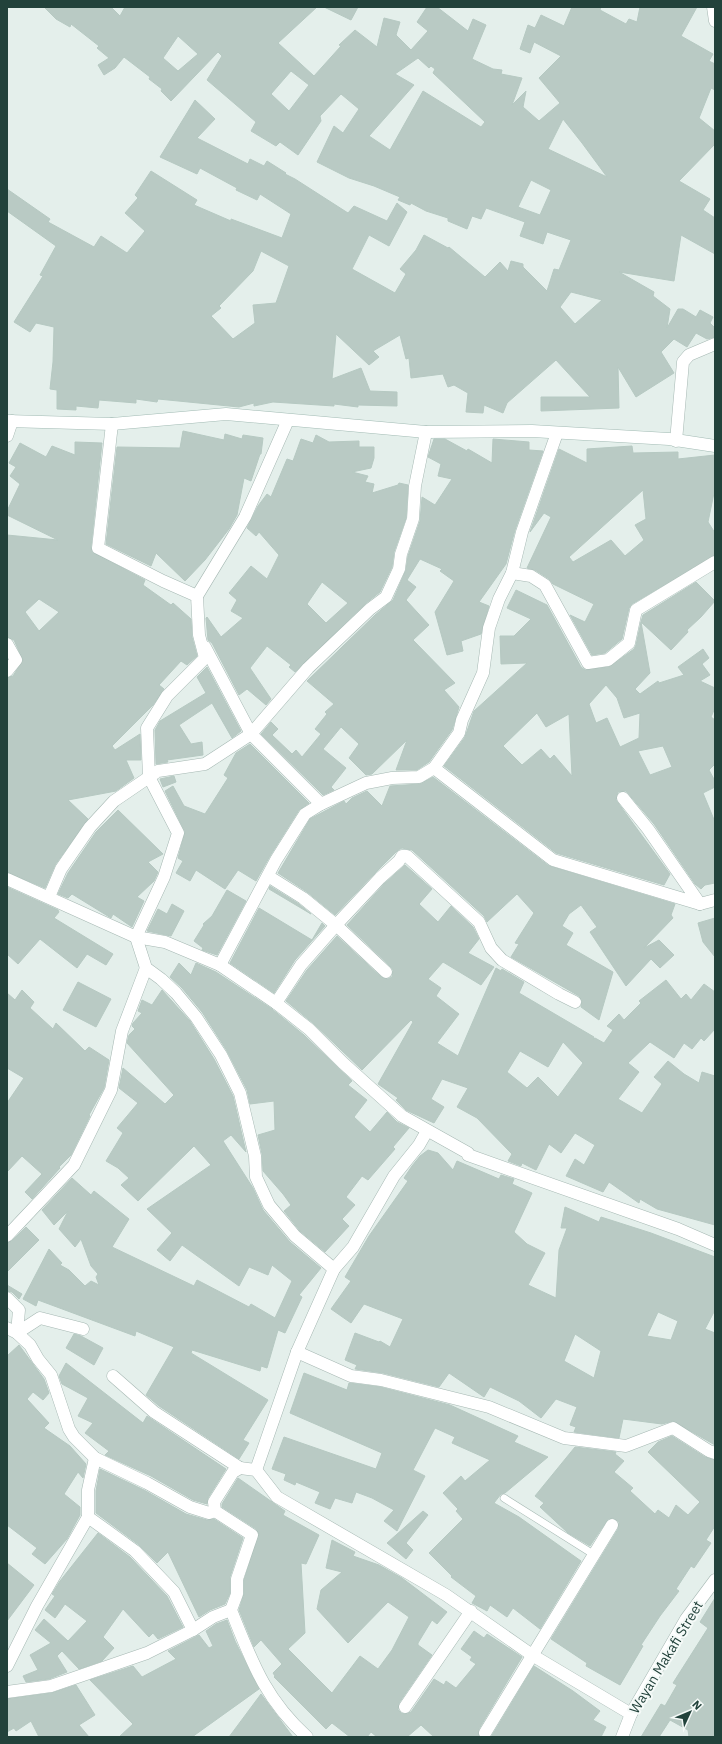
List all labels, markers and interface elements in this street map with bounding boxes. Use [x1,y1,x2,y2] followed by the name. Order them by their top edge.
[625,1597,707,1717] street label: Wayan Makafi Street
[670,1692,710,1732] north arrow
[689,1697,705,1713] text: N

